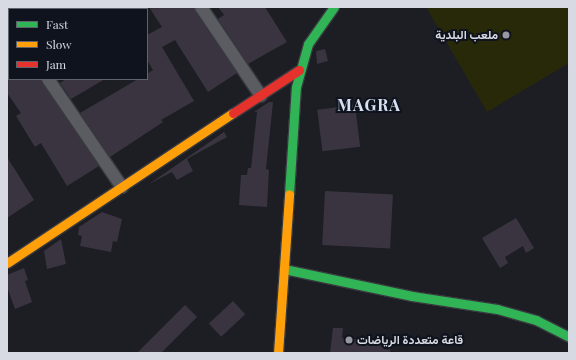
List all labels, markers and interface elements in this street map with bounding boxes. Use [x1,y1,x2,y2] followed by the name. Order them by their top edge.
[8,8,148,80] legend
[46,16,68,32] text: Fast
[435,28,498,42] place label: ملعب البلدية
[501,30,511,40] marker: ملعب البلدية
[46,36,72,52] text: Slow
[46,56,66,72] text: Jam
[337,95,401,115] district label: MAGRA
[357,333,463,347] place label: قاعة متعددة الرياضات
[344,335,354,345] marker: قاعة متعددة الرياضات

